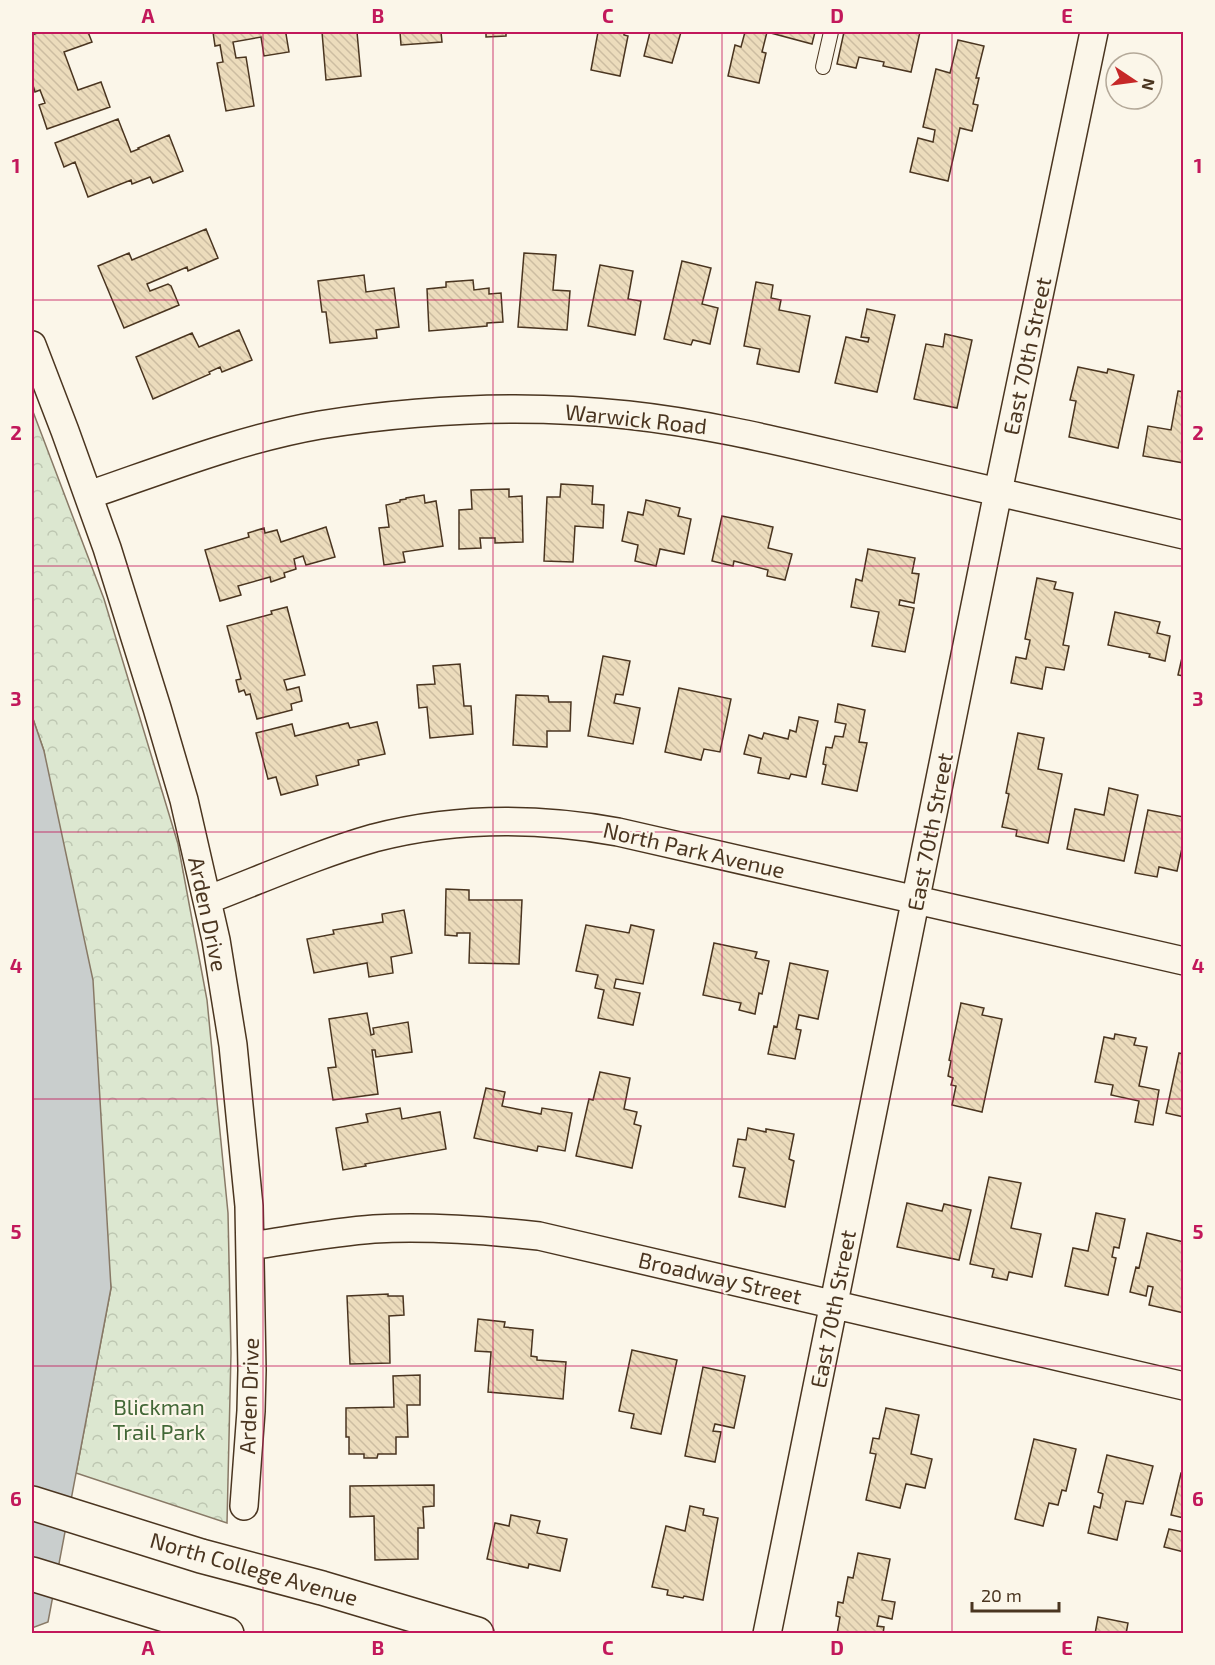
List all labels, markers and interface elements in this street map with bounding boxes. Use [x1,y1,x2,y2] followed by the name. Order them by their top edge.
[141,3,155,27] text: A
[372,3,384,27] text: B
[602,3,614,27] text: C
[830,3,844,27] text: D
[1061,3,1073,27] text: E
[1104,51,1164,111] north arrow
[1139,77,1160,92] text: N
[12,153,20,177] text: 1
[1194,153,1202,177] text: 1
[997,275,1055,437] street label: East 70th Street
[564,398,708,438] street label: Warwick Road
[10,420,22,444] text: 2
[1192,420,1204,444] text: 2
[10,686,22,710] text: 3
[1192,686,1204,710] text: 3
[901,750,957,913] street label: East 70th Street
[601,815,788,883] street label: North Park Avenue
[184,854,234,974] street label: Arden Drive
[10,953,23,977] text: 4
[1192,953,1205,977] text: 4
[10,1219,22,1243] text: 5
[1192,1219,1204,1243] text: 5
[804,1227,860,1390] street label: East 70th Street
[636,1246,804,1308] street label: Broadway Street
[233,1337,263,1455] street label: Arden Drive
[113,1393,205,1444] park label: Blickman Trail Park
[10,1486,22,1510] text: 6
[1192,1486,1204,1510] text: 6
[147,1526,361,1610] street label: North College Avenue
[972,1575,1059,1613] scale bar
[981,1584,1022,1606] text: 20 m
[141,1635,155,1659] text: A
[372,1635,384,1659] text: B
[602,1635,614,1659] text: C
[830,1635,844,1659] text: D
[1061,1635,1073,1659] text: E

